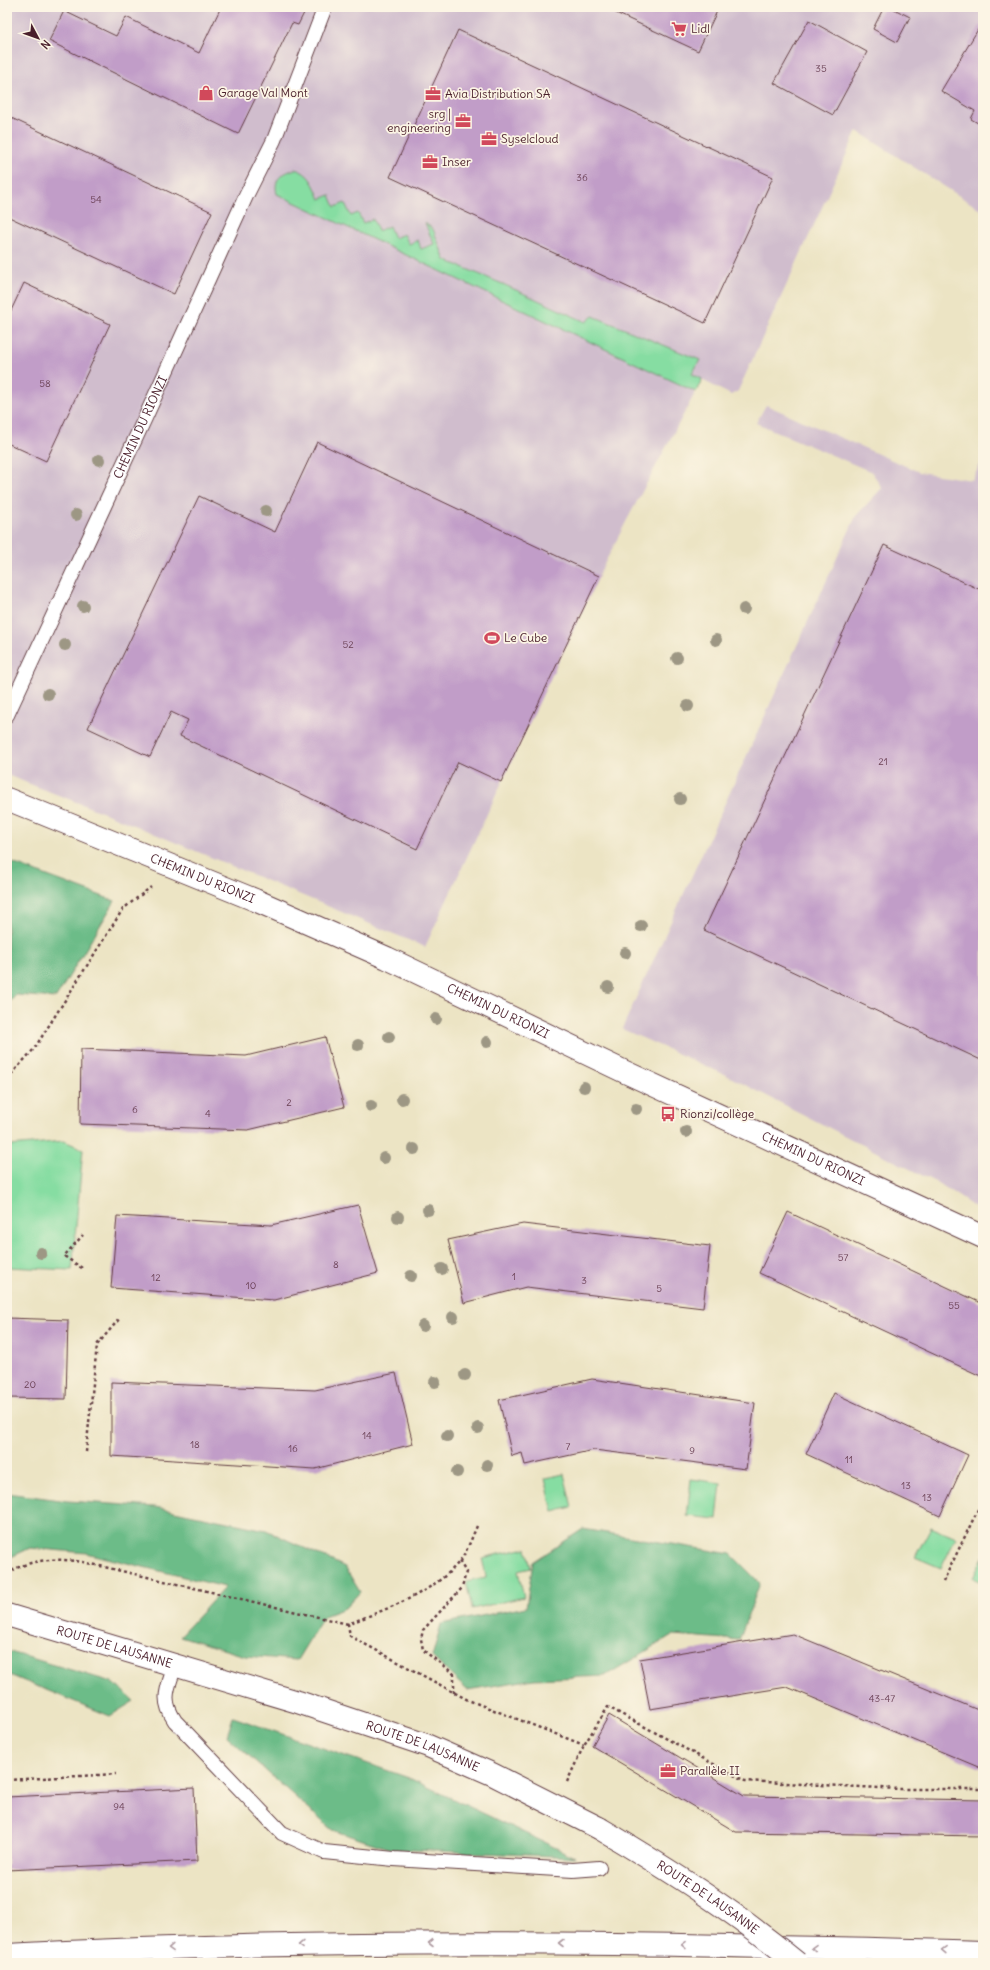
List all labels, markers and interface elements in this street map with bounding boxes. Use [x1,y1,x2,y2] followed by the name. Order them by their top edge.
[18,18,58,58] north arrow
[670,20,688,38] supermarket icon: Lidl
[691,21,710,36] place label: Lidl
[38,37,53,52] text: N
[815,62,827,75] house number: 35
[197,84,215,102] shop icon: Garage Val Mont
[218,85,308,100] place label: Garage Val Mont
[424,85,442,103] office icon: Avia Distribution SA
[445,86,551,101] place label: Avia Distribution SA
[387,106,451,135] place label: srg | engineering
[454,112,472,130] office icon: srg | engineering
[480,130,498,148] office icon: Syselcloud
[501,131,559,146] place label: Syselcloud
[421,153,439,171] office icon: Inser
[442,154,471,169] place label: Inser
[576,171,588,184] house number: 36
[90,193,102,206] house number: 54
[110,373,170,481] street label: CHEMIN DU RIONZI
[39,377,51,390] house number: 58
[483,629,501,647] sports icon: Le Cube
[504,630,547,645] place label: Le Cube
[342,638,354,651] house number: 52
[878,755,888,768] house number: 21
[148,850,257,906] street label: CHEMIN DU RIONZI
[445,980,552,1042] street label: CHEMIN DU RIONZI
[286,1096,292,1109] house number: 2
[132,1103,138,1116] house number: 6
[659,1105,677,1123] bus stop icon: Rionzi/collège
[680,1106,754,1121] place label: Rionzi/collège
[205,1107,211,1120] house number: 4
[760,1128,867,1188] street label: CHEMIN DU RIONZI
[838,1251,848,1264] house number: 57
[333,1258,339,1271] house number: 8
[512,1270,516,1283] house number: 1
[151,1271,161,1284] house number: 12
[581,1274,587,1287] house number: 3
[246,1279,256,1292] house number: 10
[656,1282,662,1295] house number: 5
[948,1299,960,1312] house number: 55
[24,1378,36,1391] house number: 20
[362,1429,372,1442] house number: 14
[190,1438,200,1451] house number: 18
[566,1440,571,1453] house number: 7
[288,1442,298,1455] house number: 16
[689,1444,695,1457] house number: 9
[845,1453,853,1466] house number: 11
[901,1479,911,1492] house number: 13
[922,1491,932,1504] house number: 13
[55,1622,174,1671] street label: ROUTE DE LAUSANNE
[869,1692,895,1705] house number: 43-47
[364,1717,482,1774] street label: ROUTE DE LAUSANNE
[659,1762,677,1780] office icon: Parallèle II
[680,1763,740,1778] place label: Parallèle II
[113,1800,125,1813] house number: 94
[654,1857,762,1937] street label: ROUTE DE LAUSANNE
[428,1939,434,1947] one-way arrow
[558,1939,564,1947] one-way arrow
[298,1941,304,1949] one-way arrow
[681,1941,687,1949] one-way arrow
[168,1943,174,1952] one-way arrow
[811,1944,817,1952] one-way arrow
[941,1946,947,1955] one-way arrow

